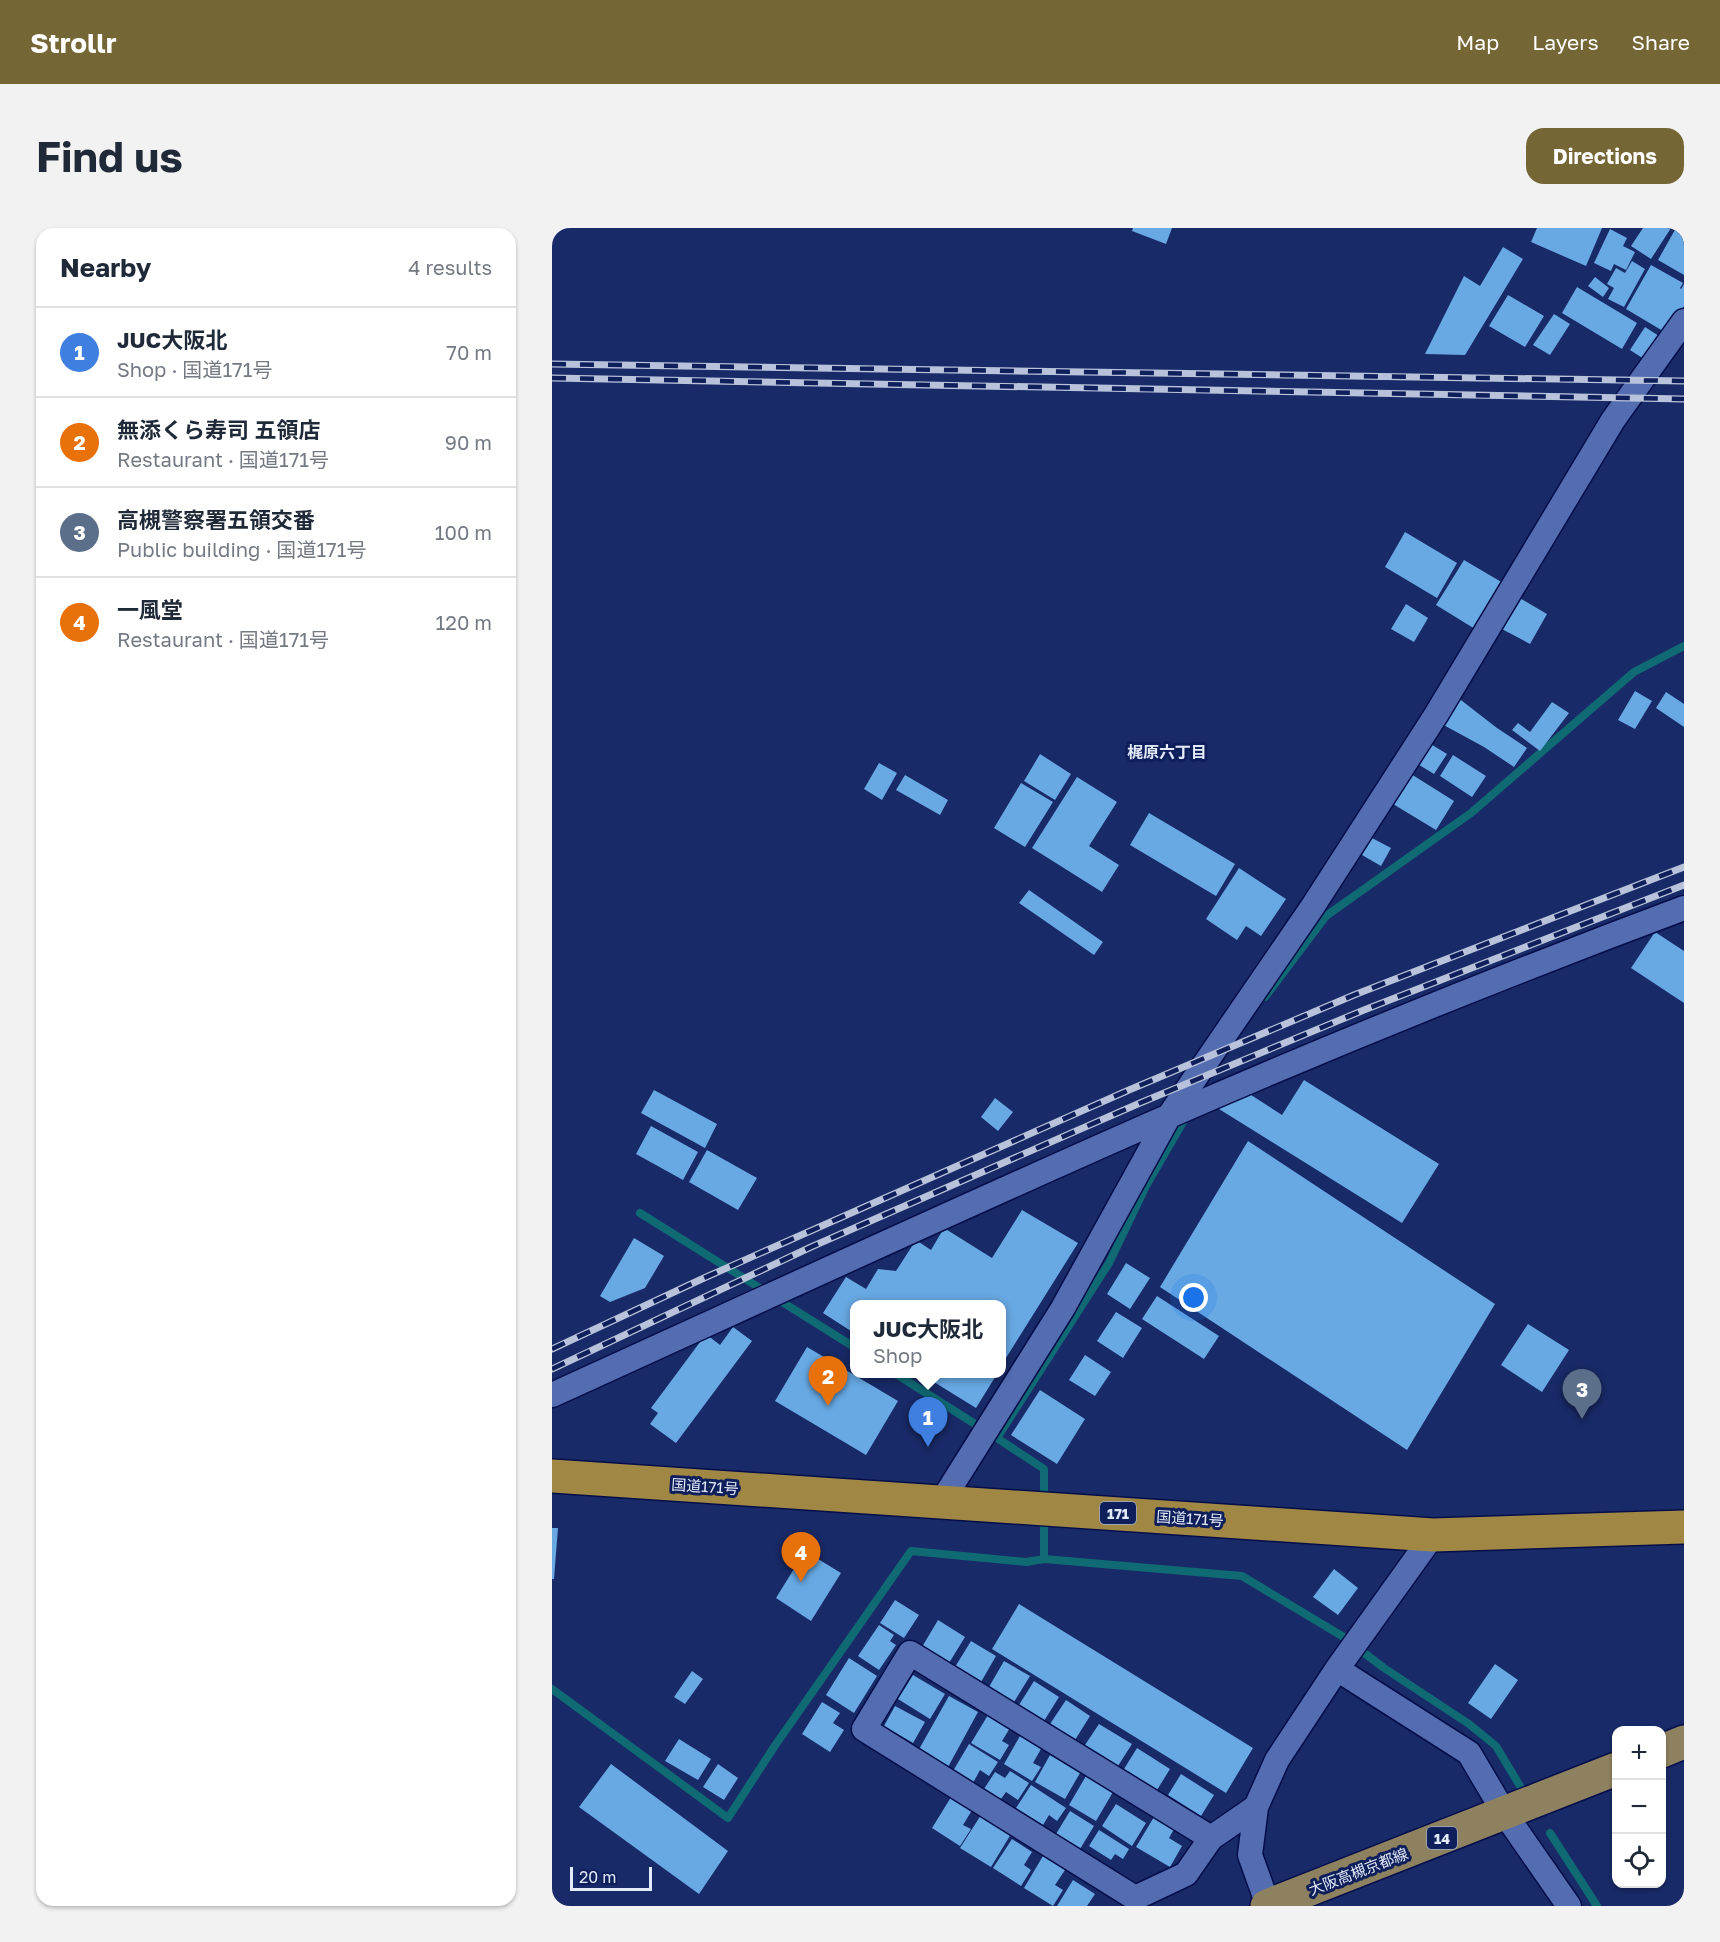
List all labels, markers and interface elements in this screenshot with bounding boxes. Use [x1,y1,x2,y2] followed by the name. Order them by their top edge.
[30,26,117,59] text: Strollr
[1456,29,1499,55] text: Map
[1532,29,1599,55] text: Layers
[1632,29,1690,55] text: Share
[1526,128,1684,184] button: Directions
[36,131,183,181] text: Find us
[60,252,151,283] text: Nearby
[408,255,492,279] text: 4 results
[117,326,227,353] text: JUC大阪北
[74,340,85,364] text: 1
[446,340,492,364] text: 70 m
[117,357,272,381] text: Shop · 国道171号
[117,416,321,443] text: 無添くら寿司 五領店
[73,430,86,454] text: 2
[445,430,492,454] text: 90 m
[117,447,329,471] text: Restaurant · 国道171号
[117,506,315,533] text: 高槻警察署五領交番
[73,520,86,544] text: 3
[435,520,492,544] text: 100 m
[117,537,366,561] text: Public building · 国道171号
[117,596,183,623] text: 一風堂
[73,610,86,634] text: 4
[436,610,492,634] text: 120 m
[117,627,329,651] text: Restaurant · 国道171号
[1127,742,1207,762] district label: 梶原六丁目
[1179,1283,1208,1312] your location
[850,1300,1006,1378] popup
[873,1315,983,1342] text: JUC大阪北
[873,1343,922,1367] text: Shop
[808,1356,848,1406] pin: 2
[1562,1370,1602,1419] pin: 3
[908,1398,947,1447] pin: 1
[671,1475,739,1497] street label: 国道171号
[1100,1502,1136,1524] road number: 171
[1156,1507,1224,1529] street label: 国道171号
[782,1532,820,1582] pin: 4
[1612,1726,1666,1888] map controls
[1612,1726,1666,1780] button: +
[1612,1780,1666,1834] button: −
[1427,1827,1457,1849] road number: 14
[1612,1834,1666,1888] button: locate
[1306,1844,1410,1898] street label: 大阪高槻京都線
[570,1864,652,1892] scale bar
[579,1867,616,1887] text: 20 m

